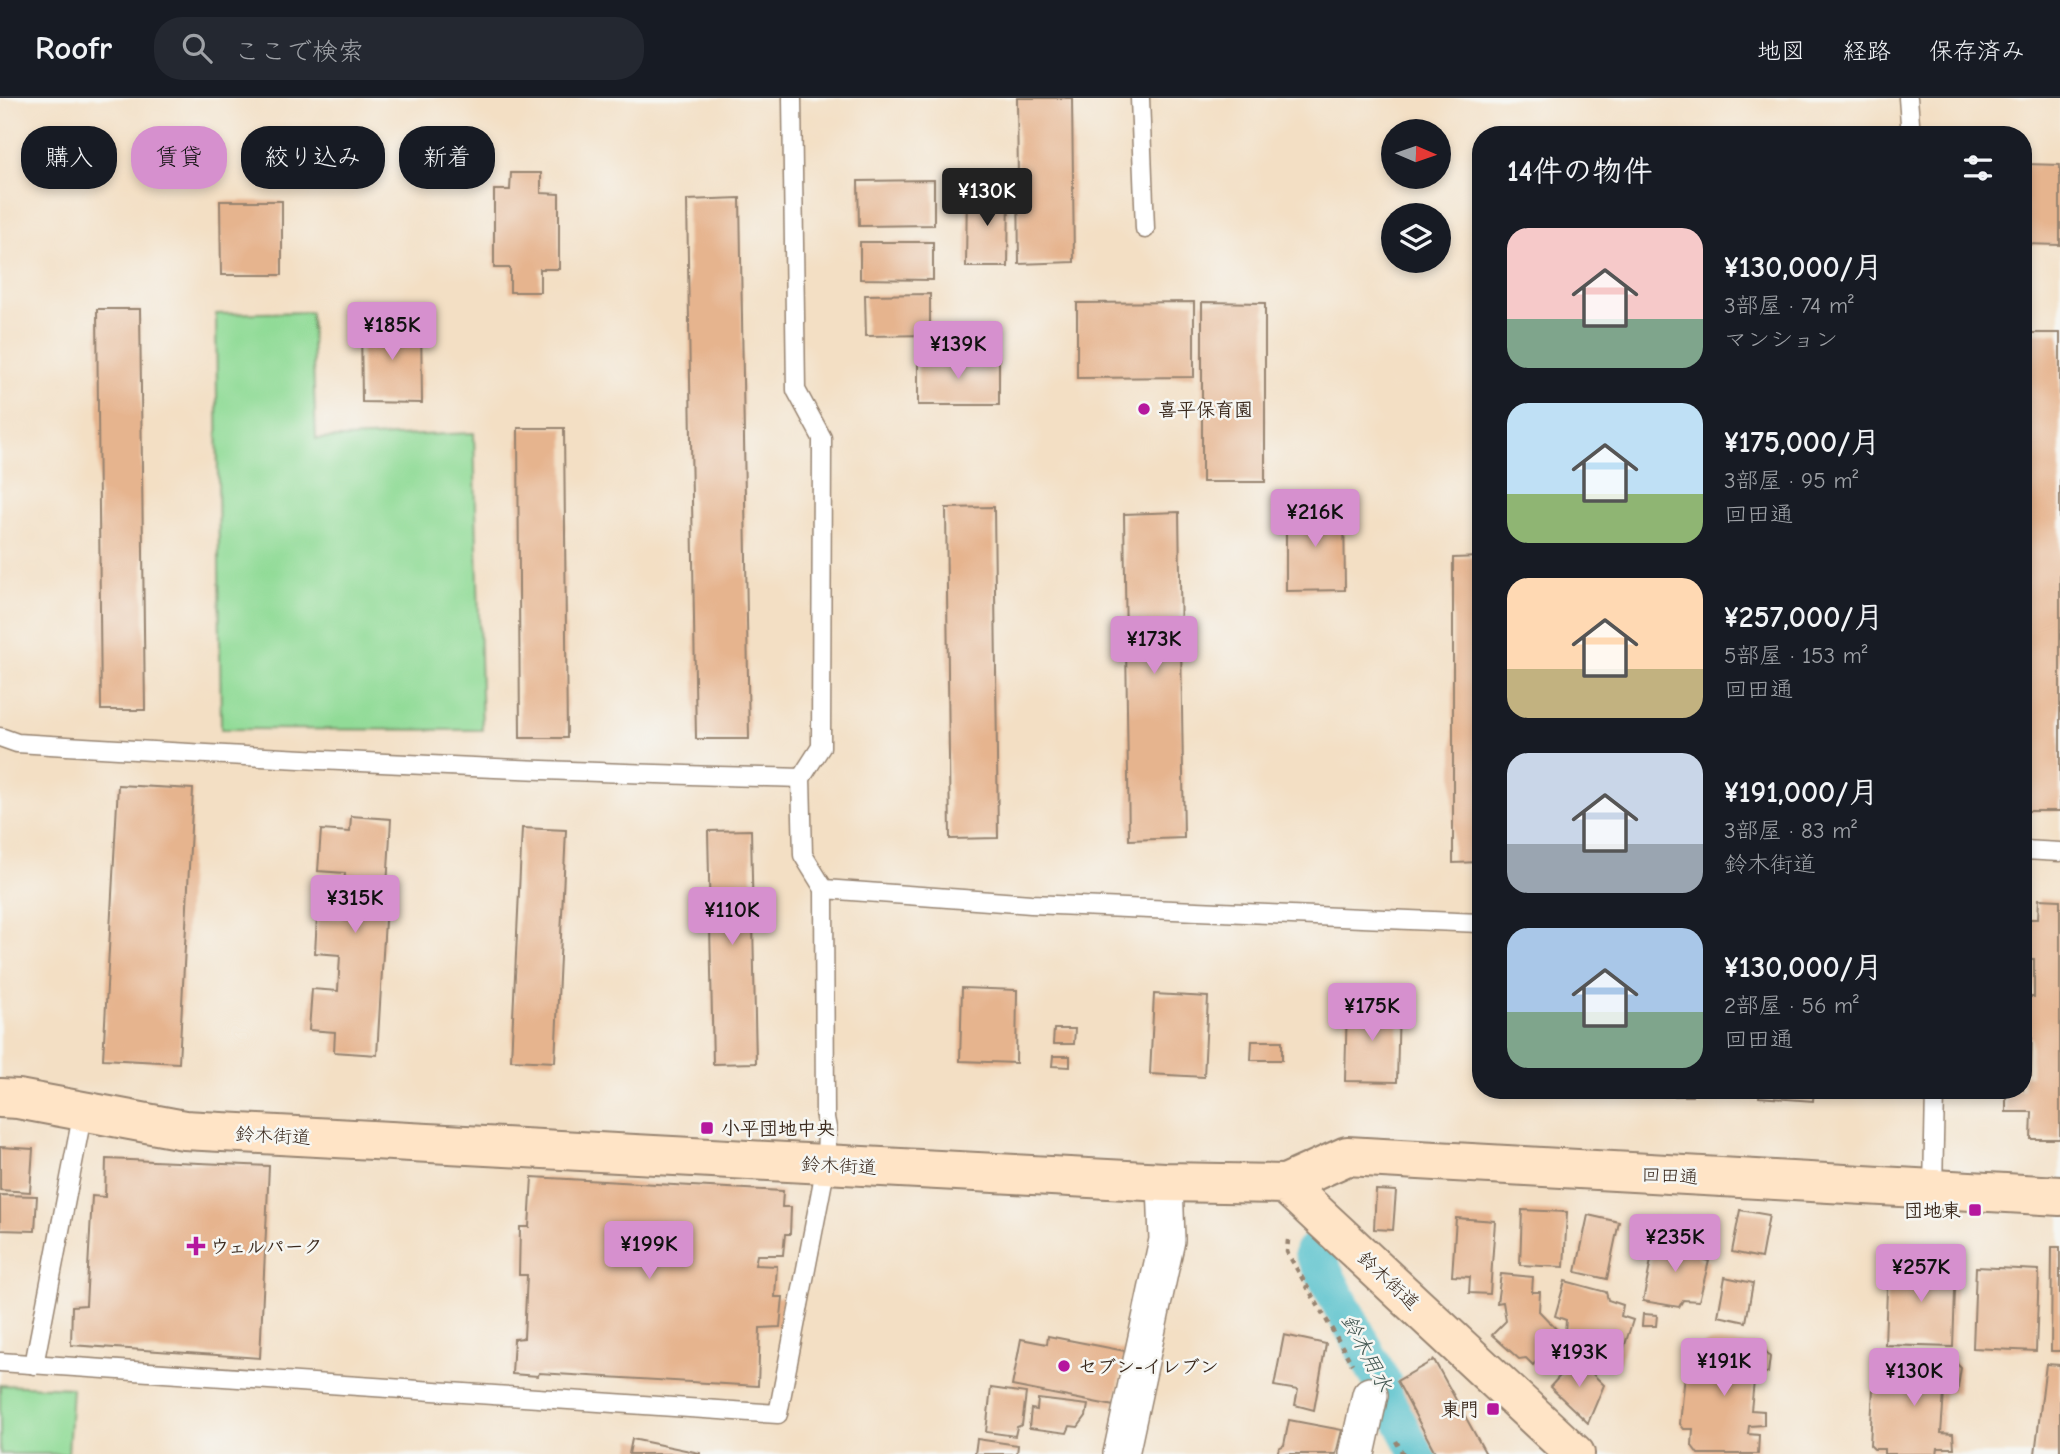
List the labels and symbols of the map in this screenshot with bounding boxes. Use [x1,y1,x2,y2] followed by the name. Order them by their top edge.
[1381,119,1451,189] north arrow
[938,169,1036,228] pin: ¥130K
[343,302,441,362] pin: ¥185K
[909,322,1007,381] pin: ¥139K
[1158,399,1253,421] place label: 喜平保育園
[1136,401,1152,417] marker: 喜平保育園
[1266,490,1364,549] pin: ¥216K
[1105,616,1203,676] pin: ¥173K
[306,876,404,935] pin: ¥315K
[683,888,781,947] pin: ¥110K
[1323,984,1421,1043] pin: ¥175K
[721,1118,835,1140] place label: 小平団地中央
[699,1120,715,1136] marker: 小平団地中央
[234,1123,311,1149] street label: 鈴木街道
[800,1153,877,1179] street label: 鈴木街道
[1641,1164,1699,1188] street label: 回田通
[1904,1200,1961,1222] place label: 団地東
[1967,1202,1983,1218] marker: 団地東
[1626,1214,1724,1274] pin: ¥235K
[600,1222,698,1281] pin: ¥199K
[210,1236,322,1258] place label: ウェルパーク
[188,1238,204,1254] marker: ウェルパーク
[1872,1244,1970,1304] pin: ¥257K
[1353,1247,1424,1315] street label: 鈴木街道
[1337,1310,1397,1396] water label: 鈴木用水
[1530,1330,1628,1389] pin: ¥193K
[1675,1338,1773,1398] pin: ¥191K
[1865,1348,1963,1408] pin: ¥130K
[1078,1356,1219,1378] place label: セブン-イレブン
[1056,1358,1072,1374] marker: セブン-イレブン
[1441,1399,1479,1421] place label: 東門
[1485,1401,1501,1417] marker: 東門

